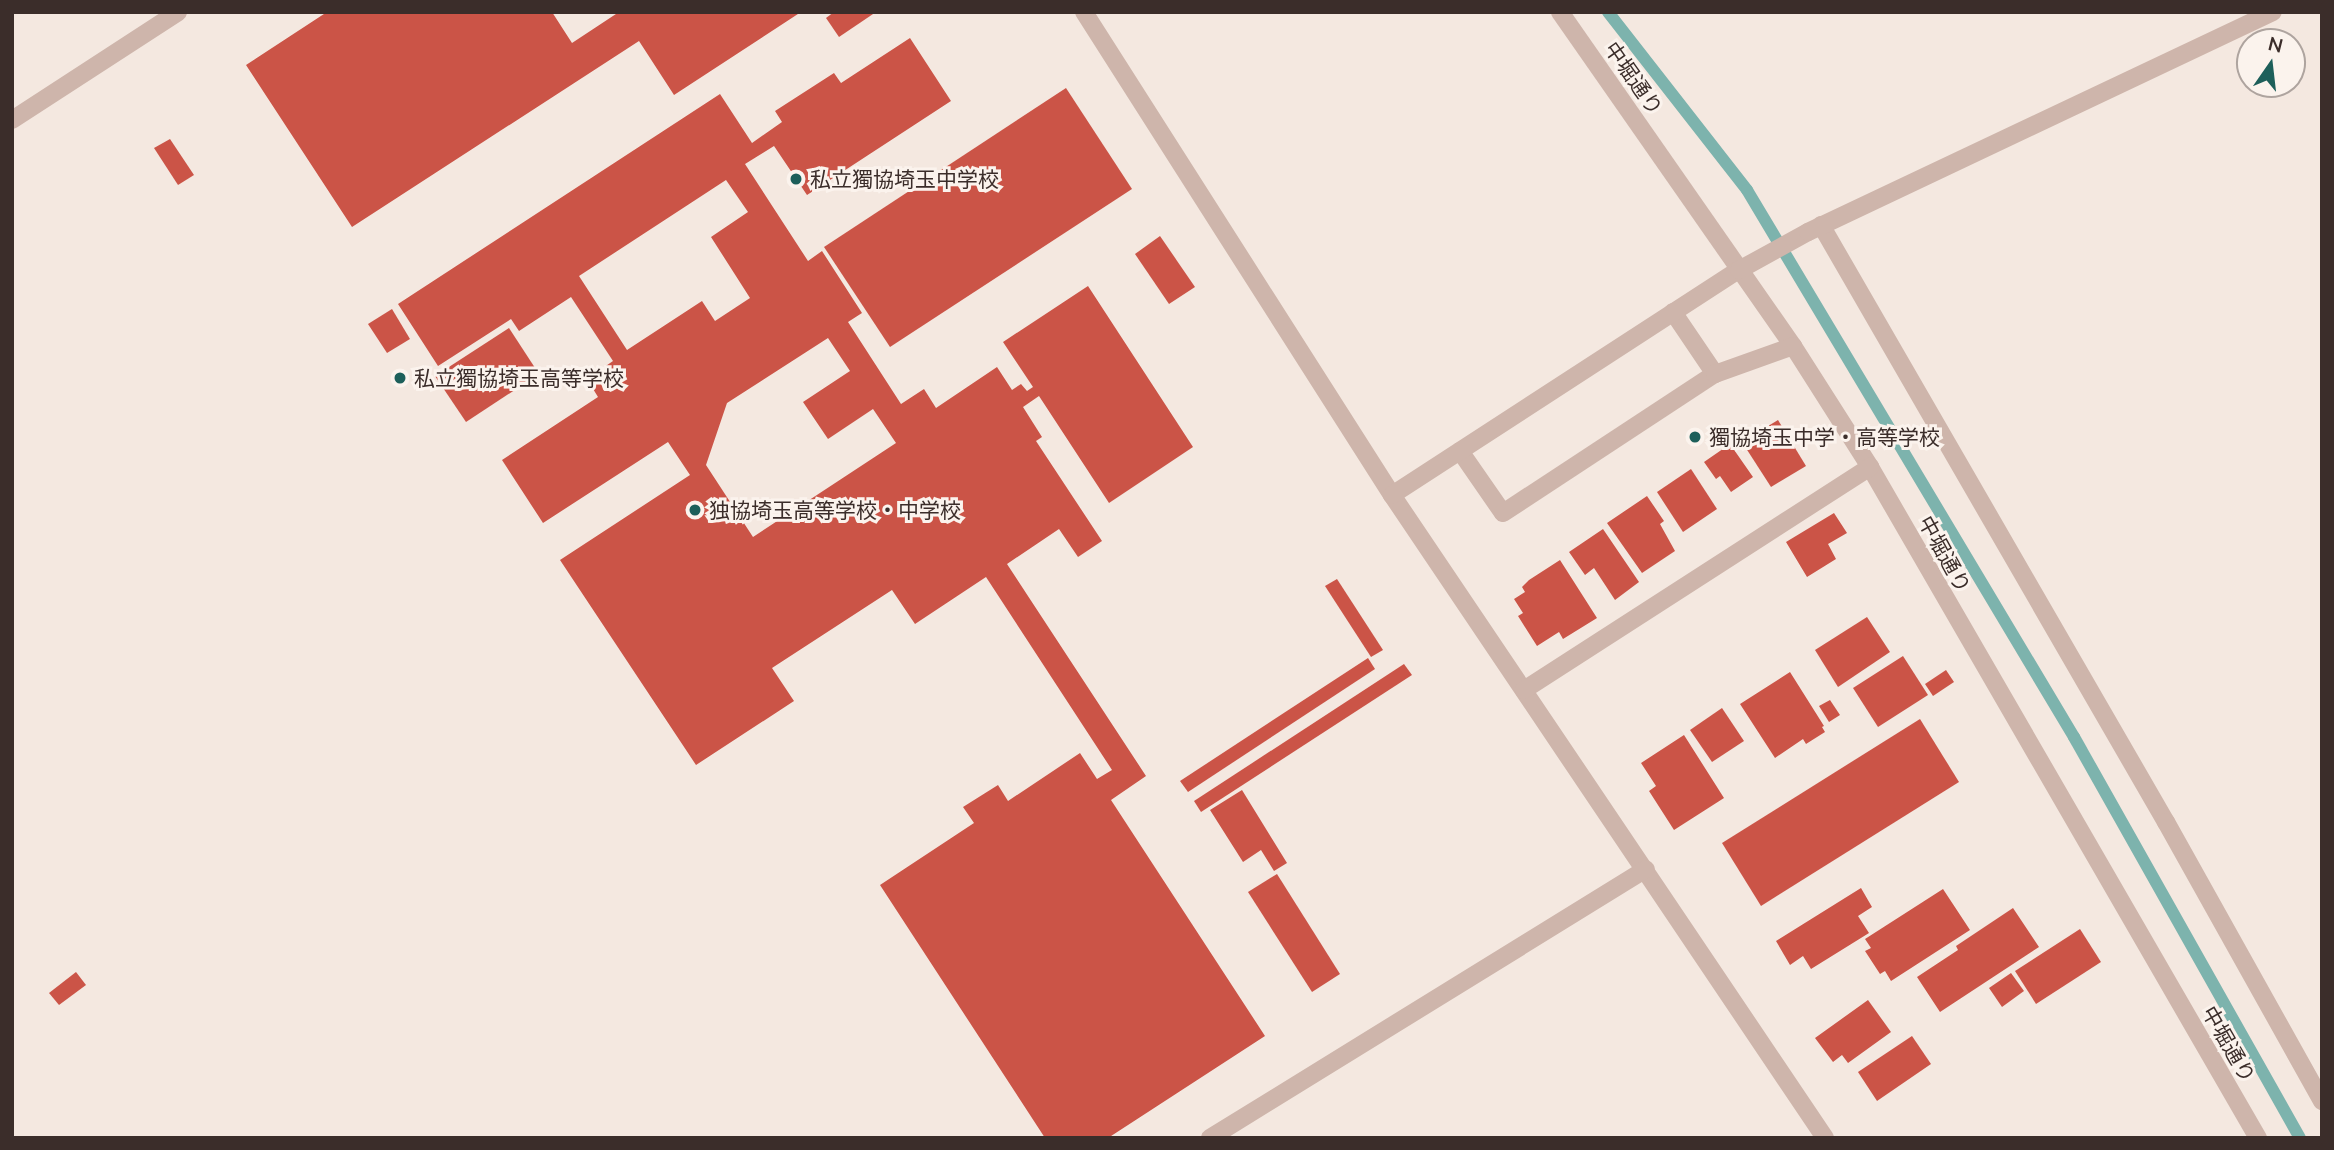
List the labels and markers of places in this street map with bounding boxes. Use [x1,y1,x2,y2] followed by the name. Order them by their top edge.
[810,166,999,192] place label: 私立獨協埼玉中学校
[788,171,804,187] marker: 私立獨協埼玉中学校
[414,365,624,391] place label: 私立獨協埼玉高等学校
[392,370,408,386] marker: 私立獨協埼玉高等学校
[1709,424,1940,450] place label: 獨協埼玉中学・高等学校
[1687,429,1703,445] marker: 獨協埼玉中学・高等学校
[709,497,961,523] place label: 独協埼玉高等学校・中学校
[687,502,703,518] marker: 独協埼玉高等学校・中学校

